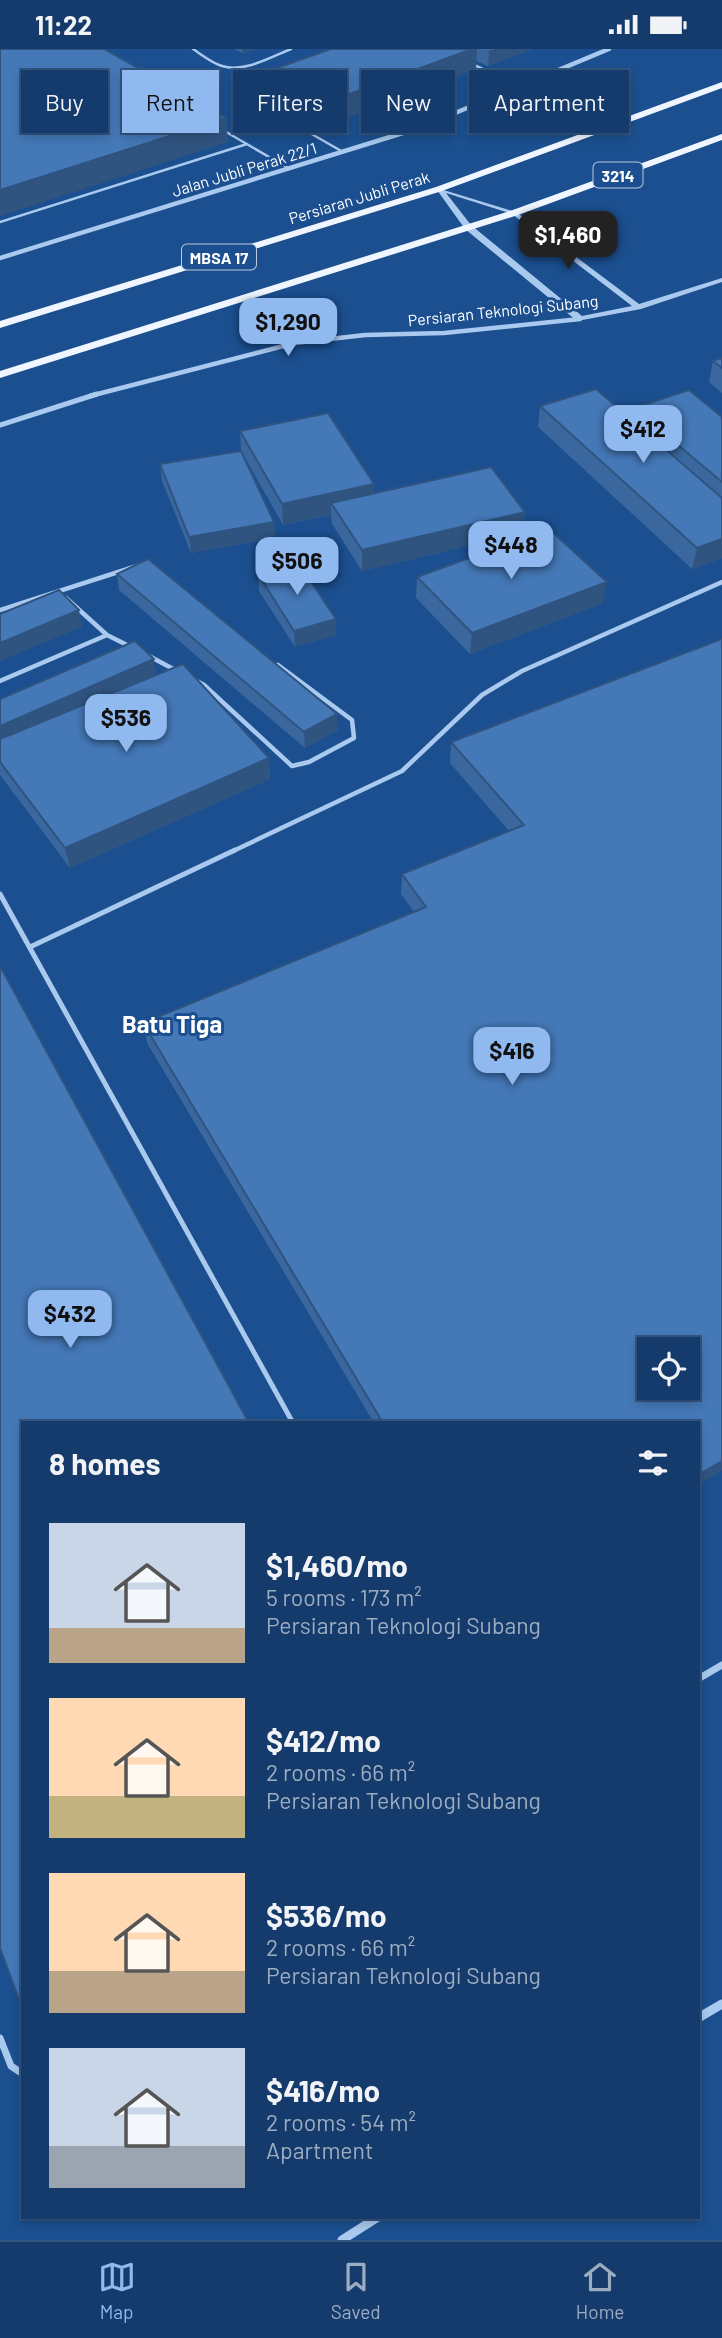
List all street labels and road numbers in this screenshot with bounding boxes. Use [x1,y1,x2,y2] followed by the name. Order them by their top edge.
[169,138,319,200] street label: Jalan Jubli Perak 22/1
[594,163,642,187] road number: 3214
[286,167,432,227] street label: Persiaran Jubli Perak
[182,245,256,269] road number: MBSA 17
[407,291,599,329] street label: Persiaran Teknologi Subang

